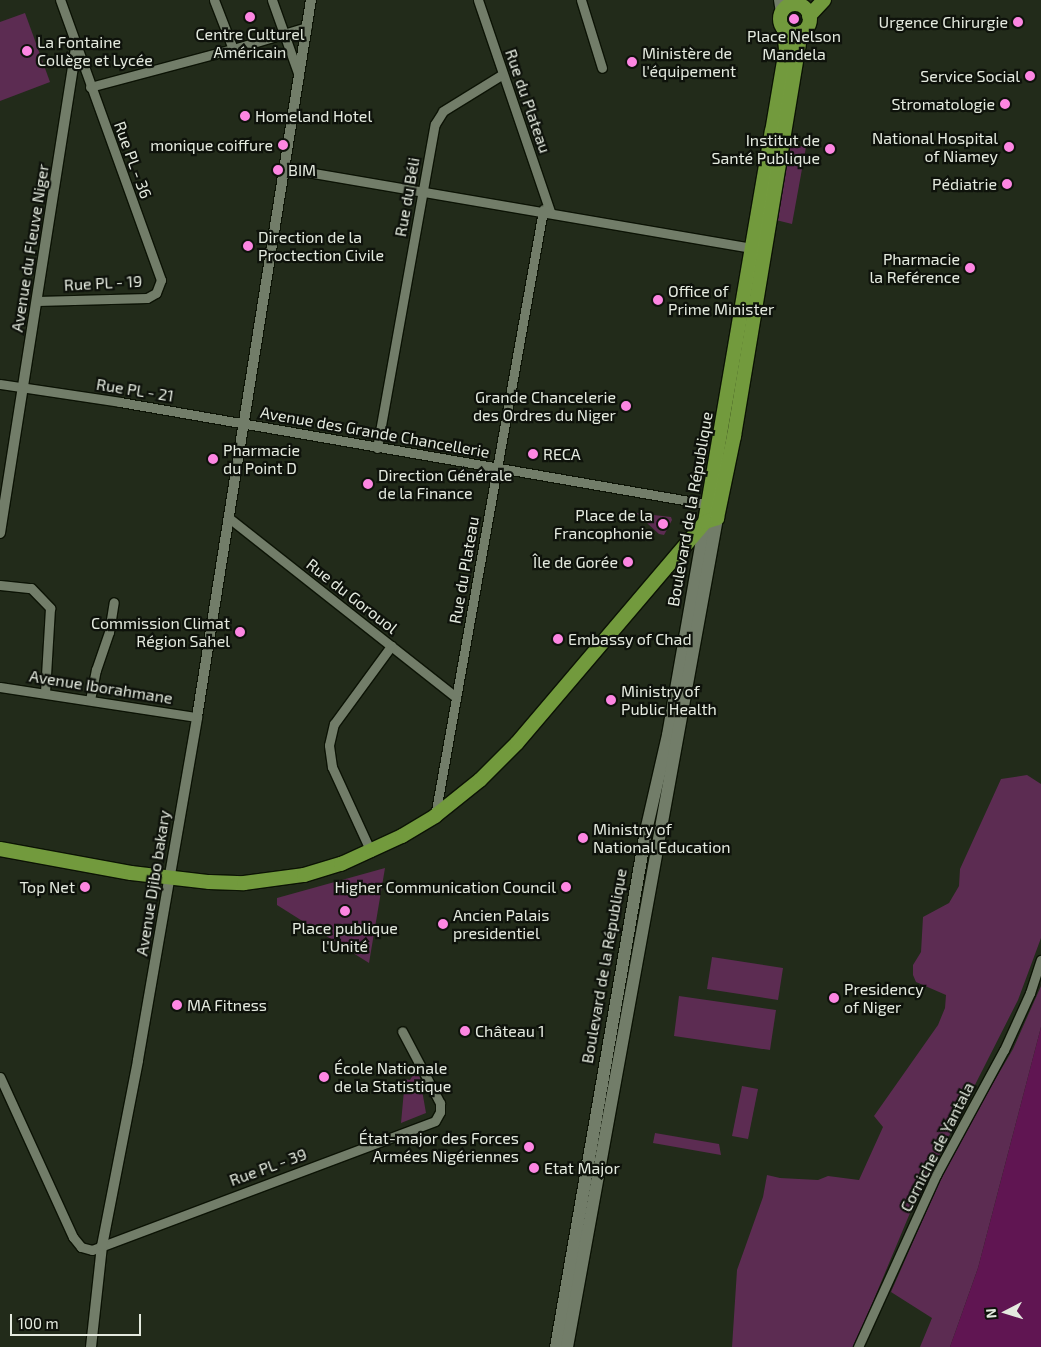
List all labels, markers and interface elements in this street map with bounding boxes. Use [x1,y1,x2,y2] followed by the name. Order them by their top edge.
[244,11,256,23] marker: Centre Culturel Américain
[879,12,1008,32] place label: Urgence Chirurgie
[788,13,800,25] marker: Place Nelson Mandela
[1012,16,1024,28] marker: Urgence Chirurgie
[195,24,305,62] place label: Centre Culturel Américain
[747,26,841,64] place label: Place Nelson Mandela
[37,32,153,70] place label: La Fontaine Collège et Lycée
[642,43,736,81] place label: Ministère de l'équipement
[21,45,33,57] marker: La Fontaine Collège et Lycée
[501,47,555,155] street label: Rue du Plateau
[626,56,638,68] marker: Ministère de l'équipement
[920,66,1020,86] place label: Service Social
[1024,70,1036,82] marker: Service Social
[891,94,995,114] place label: Stromatologie
[999,98,1011,110] marker: Stromatologie
[255,106,372,126] place label: Homeland Hotel
[239,110,251,122] marker: Homeland Hotel
[110,119,156,201] street label: Rue PL - 36
[872,128,998,166] place label: National Hospital of Niamey
[711,130,820,168] place label: Institut de Santé Publique
[150,135,273,155] place label: monique coiffure
[277,139,289,151] marker: monique coiffure
[1002,140,1016,154] marker: National Hospital of Niamey
[824,143,836,155] marker: Institut de Santé Publique
[391,156,423,238] street label: Rue du Béli
[288,160,316,180] place label: BIM
[7,163,53,333] street label: Avenue du Fleuve Niger
[272,164,284,176] marker: BIM
[932,174,997,194] place label: Pédiatrie
[1001,178,1013,190] marker: Pédiatrie
[258,227,384,265] place label: Direction de la Proctection Civile
[242,240,254,252] marker: Direction de la Proctection Civile
[870,249,960,287] place label: Pharmacie la Reférence
[964,262,976,274] marker: Pharmacie la Reférence
[63,271,143,295] street label: Rue PL - 19
[668,281,774,319] place label: Office of Prime Minister
[652,294,664,306] marker: Office of Prime Minister
[95,374,175,406] street label: Rue PL - 21
[473,387,616,425] place label: Grande Chancelerie des Ordres du Niger
[620,400,632,412] marker: Grande Chancelerie des Ordres du Niger
[259,402,491,462] street label: Avenue des Grande Chancellerie
[663,410,717,608] street label: Boulevard de la République
[223,440,300,478] place label: Pharmacie du Point D
[543,444,581,464] place label: RECA
[527,448,539,460] marker: RECA
[207,453,219,465] marker: Pharmacie du Point D
[378,465,512,503] place label: Direction Générale de la Finance
[362,478,374,490] marker: Direction Générale de la Finance
[554,505,653,543] place label: Place de la Francophonie
[445,515,483,625] street label: Rue du Plateau
[657,518,669,530] marker: Place de la Francophonie
[533,552,618,572] place label: Île de Gorée
[303,554,401,638] street label: Rue du Gorouol
[622,556,634,568] marker: Île de Gorée
[91,613,230,651] place label: Commission Climat Région Sahel
[234,626,246,638] marker: Commission Climat Région Sahel
[568,629,692,649] place label: Embassy of Chad
[552,633,564,645] marker: Embassy of Chad
[28,666,174,708] street label: Avenue Iborahmane
[621,681,717,719] place label: Ministry of Public Health
[605,694,617,706] marker: Ministry of Public Health
[132,809,174,957] street label: Avenue Djibo bakary
[593,819,731,857] place label: Ministry of National Education
[577,832,589,844] marker: Ministry of National Education
[577,867,631,1065] street label: Boulevard de la République
[20,877,75,897] place label: Top Net
[334,877,556,897] place label: Higher Communication Council
[79,881,91,893] marker: Top Net
[560,881,572,893] marker: Higher Communication Council
[339,905,351,917] marker: Place publique l'Unité
[453,905,549,943] place label: Ancien Palais presidentiel
[292,918,398,956] place label: Place publique l'Unité
[437,918,449,930] marker: Ancien Palais presidentiel
[844,979,924,1017] place label: Presidency of Niger
[828,992,840,1004] marker: Presidency of Niger
[187,995,267,1015] place label: MA Fitness
[171,999,183,1011] marker: MA Fitness
[475,1021,545,1041] place label: Château 1
[459,1025,471,1037] marker: Château 1
[334,1058,451,1096] place label: École Nationale de la Statistique
[318,1071,330,1083] marker: École Nationale de la Statistique
[896,1079,978,1215] street label: Corniche de Yantala
[359,1128,519,1166] place label: État-major des Forces Armées Nigériennes
[523,1141,535,1153] marker: État-major des Forces Armées Nigériennes
[227,1144,309,1190] street label: Rue PL - 39
[544,1158,620,1178] place label: Etat Major
[528,1162,540,1174] marker: Etat Major
[981,1287,1031,1337] north arrow
[12,1304,144,1336] scale bar
[982,1308,999,1319] text: N
[18,1314,59,1332] text: 100 m

